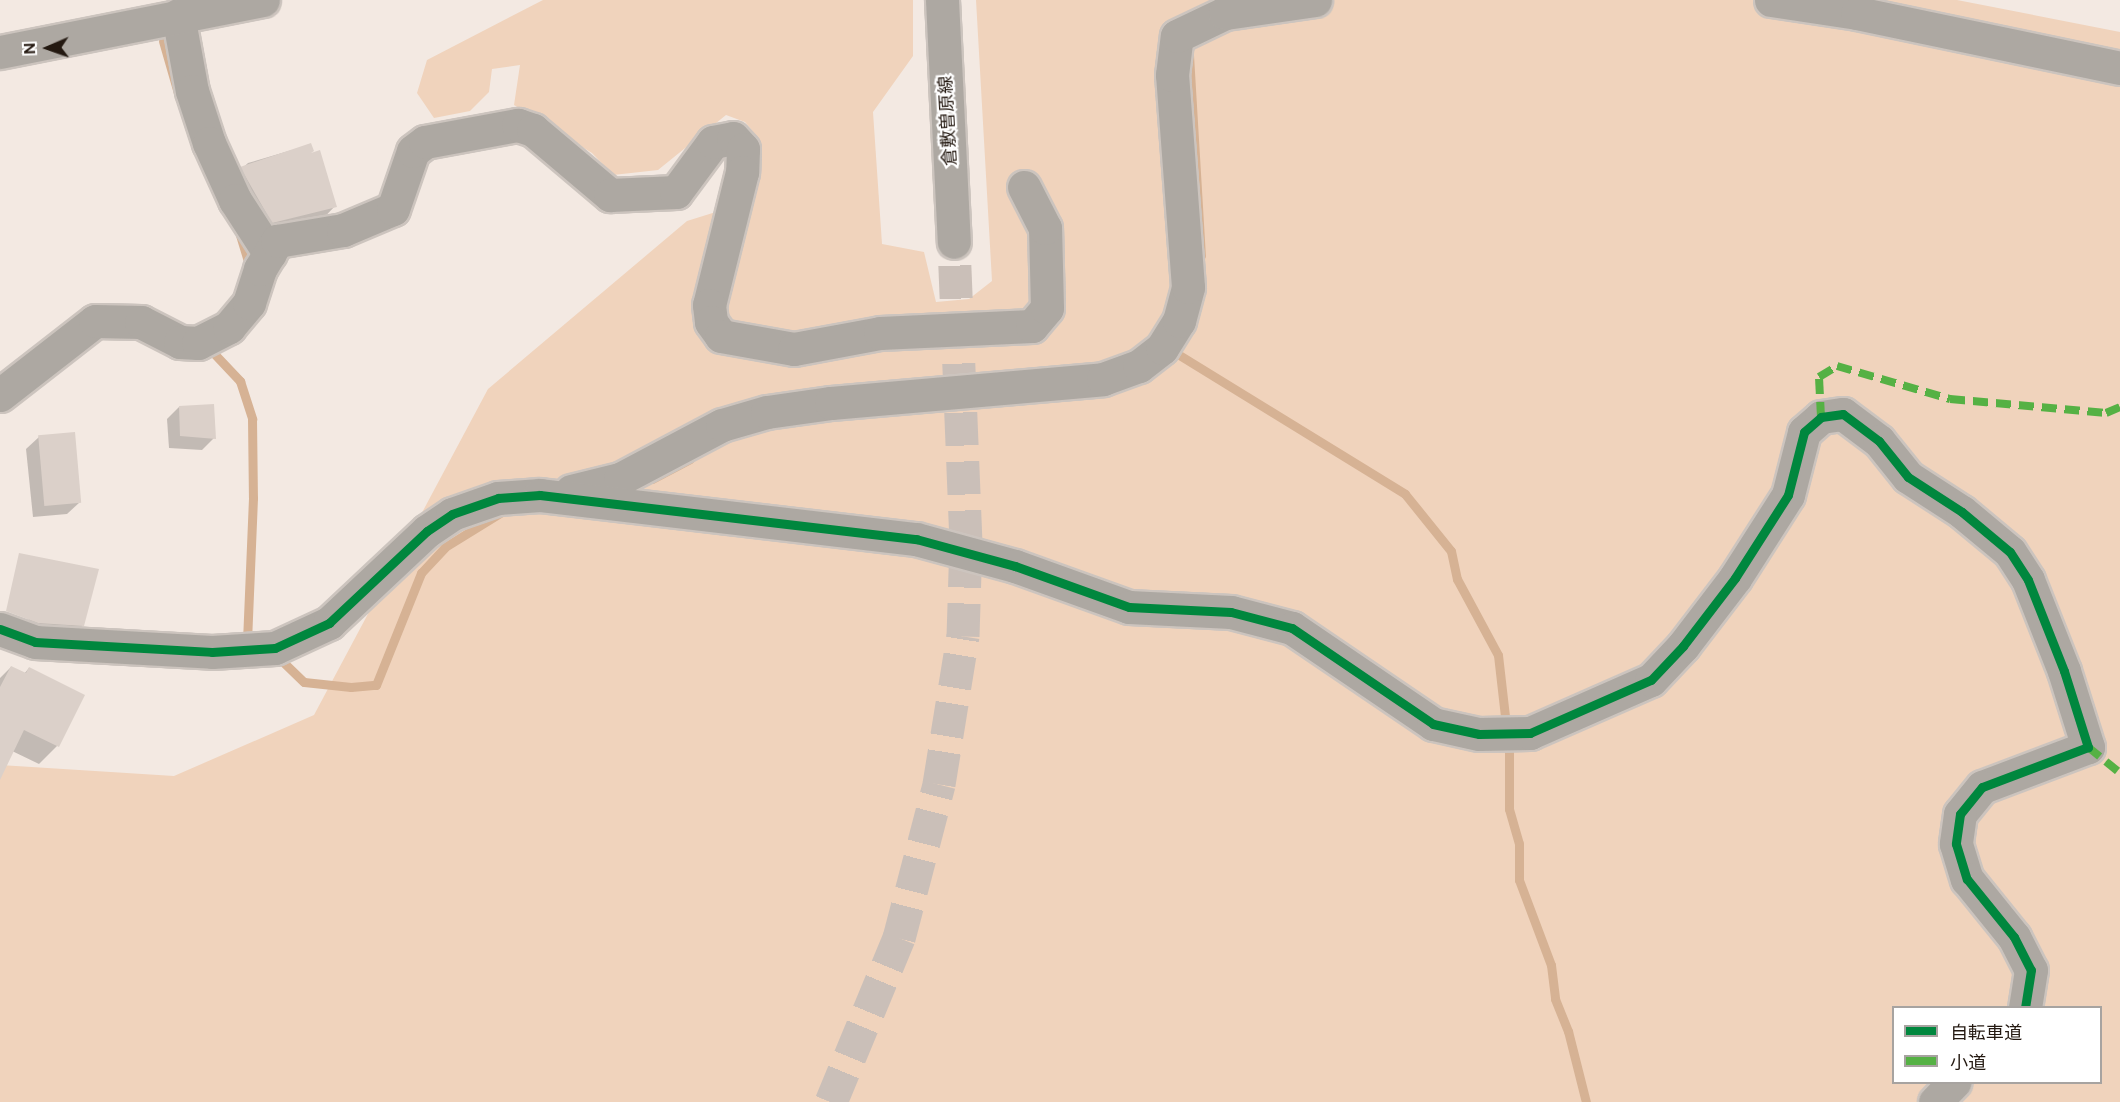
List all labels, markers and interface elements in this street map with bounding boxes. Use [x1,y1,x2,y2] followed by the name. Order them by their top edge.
[18,18,78,78] north arrow
[19,42,40,55] text: N
[935,75,961,167] street label: 倉敷曽原線
[1892,1006,2102,1084] legend
[1950,1021,2022,1045] text: 自転車道
[1950,1051,1986,1075] text: 小道

